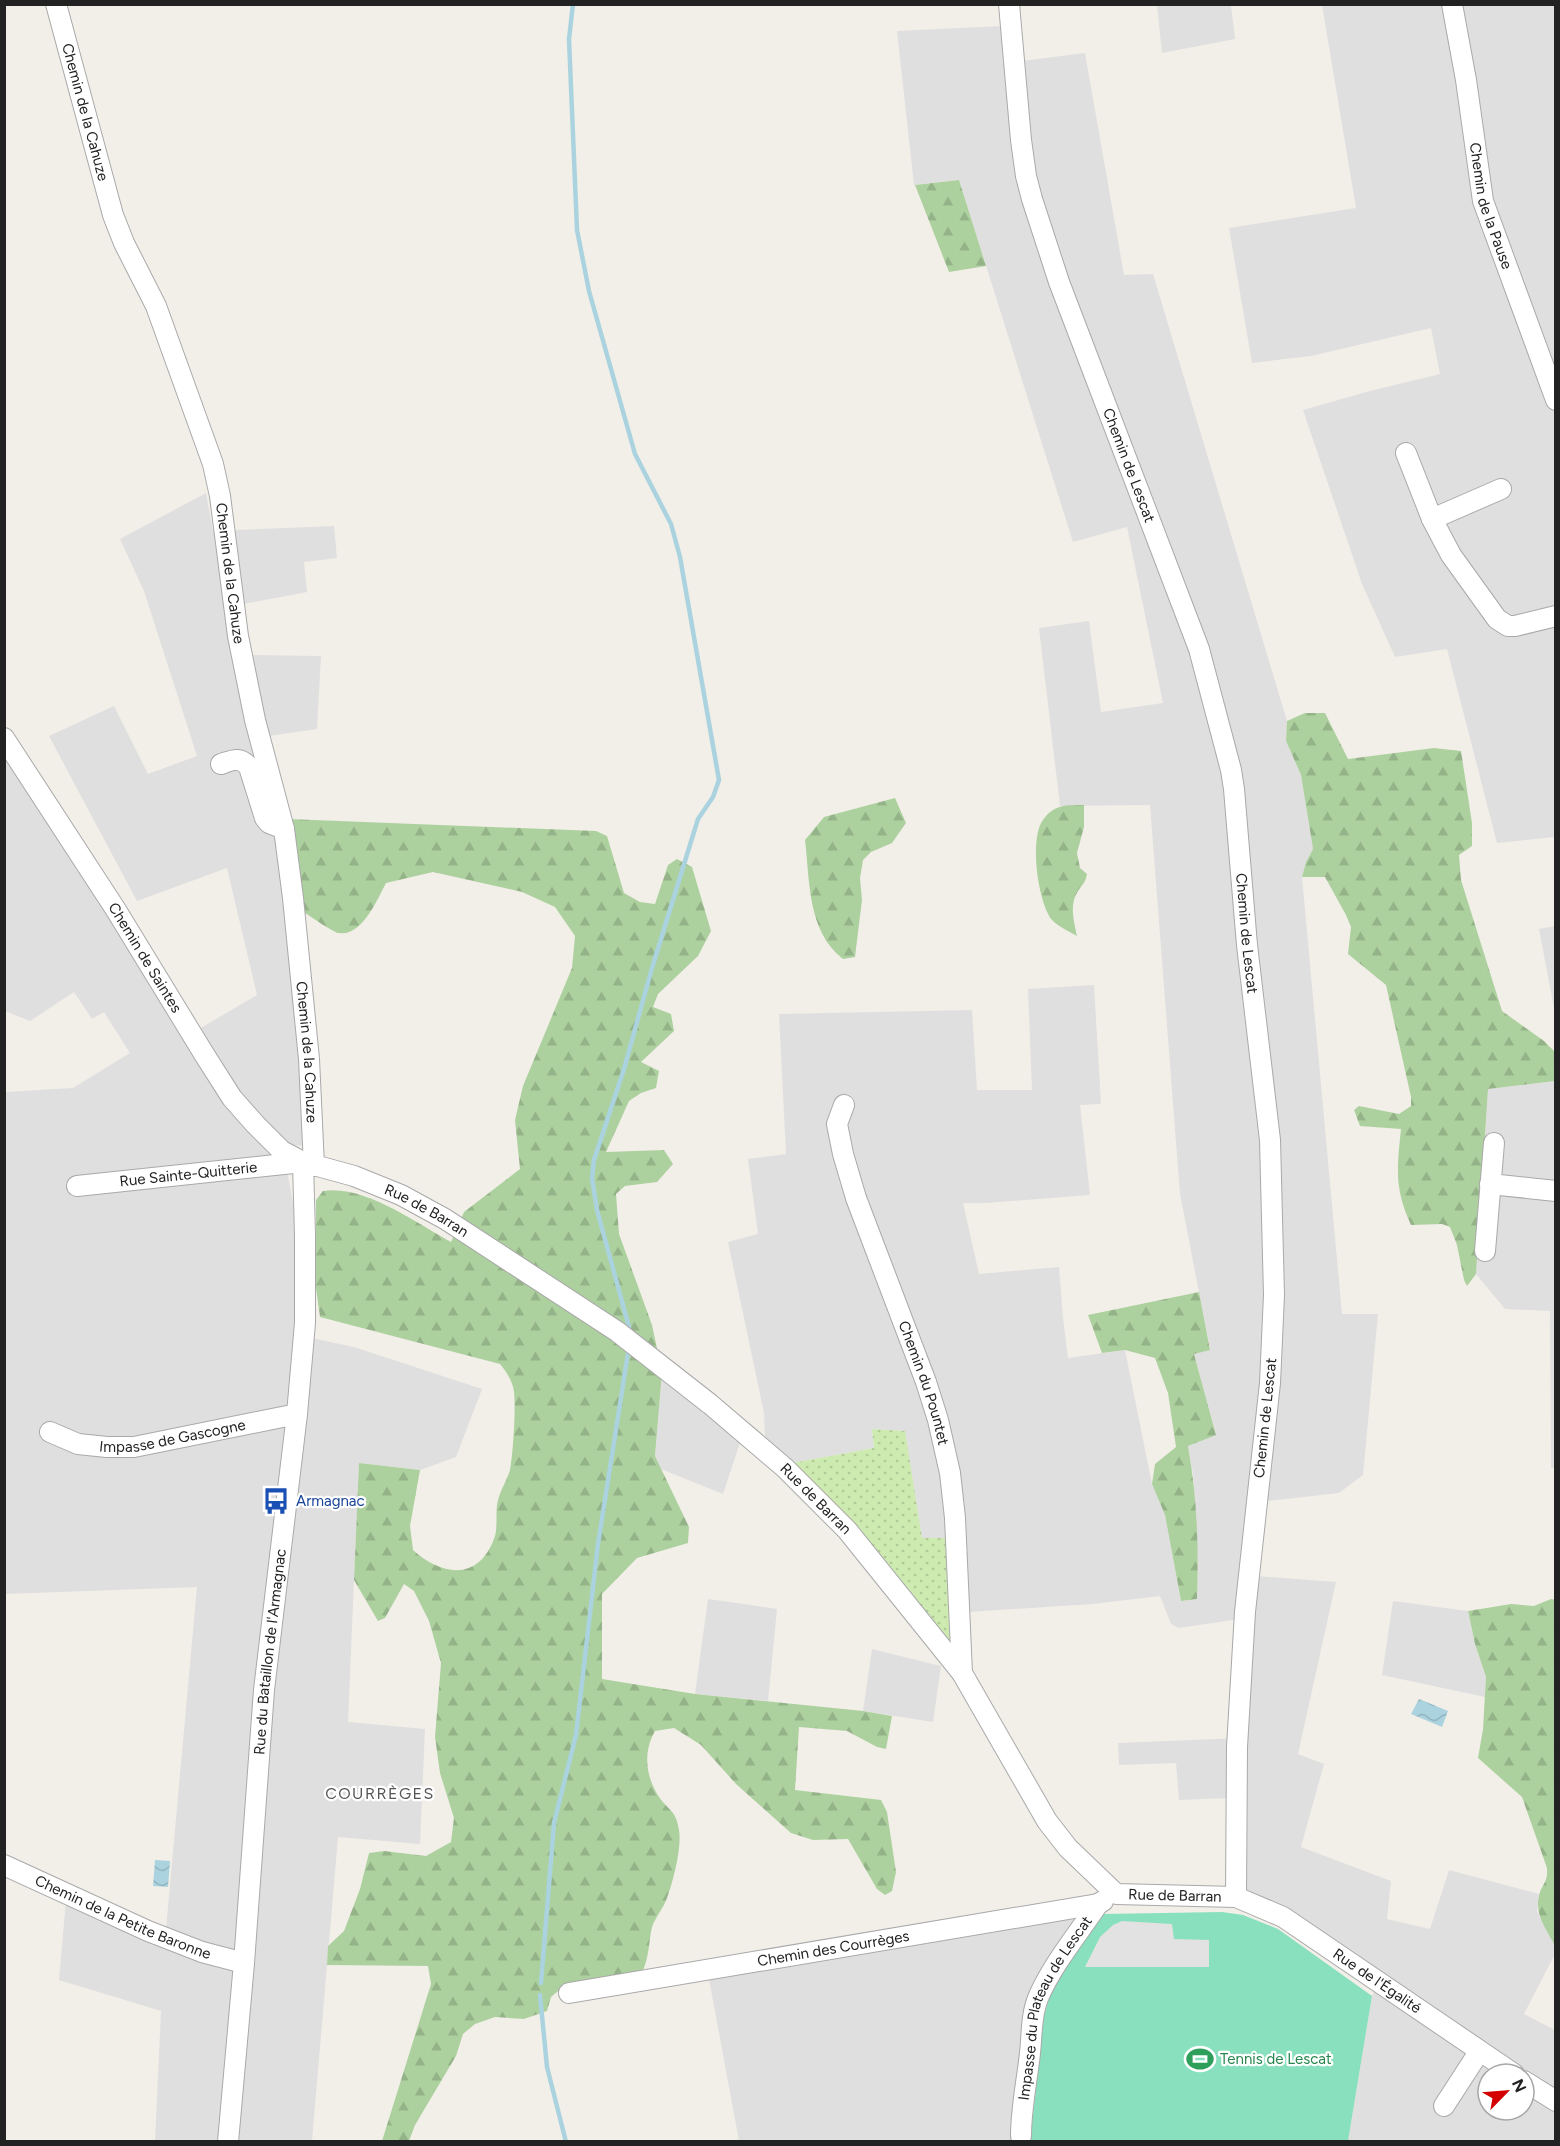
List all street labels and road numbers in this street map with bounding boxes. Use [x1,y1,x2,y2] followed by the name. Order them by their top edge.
[58,41,112,183] street label: Chemin de la Cahuze
[1466,141,1516,272] street label: Chemin de la Pause
[1099,405,1159,525] street label: Chemin de Lescat
[212,502,248,645] street label: Chemin de la Cahuze
[1232,872,1262,995] street label: Chemin de Lescat
[104,899,186,1016] street label: Chemin de Saintes
[292,980,321,1123] street label: Chemin de la Cahuze
[119,1158,258,1190] street label: Rue Sainte-Quitterie
[382,1180,472,1241] street label: Rue de Barran
[895,1318,953,1447] street label: Chemin du Pountet
[1250,1357,1280,1479] street label: Chemin de Lescat
[98,1416,247,1456] street label: Impasse de Gascogne
[776,1459,855,1538] street label: Rue de Barran
[250,1548,290,1756] street label: Rue du Bataillon de l'Armagnac
[32,1871,213,1963] street label: Chemin de la Petite Baronne
[1128,1885,1222,1906] street label: Rue de Barran
[1015,1912,1096,2102] street label: Impasse du Plateau de Lescat
[756,1927,911,1970] street label: Chemin des Courrèges
[1330,1945,1425,2017] street label: Rue de l'Égalité

